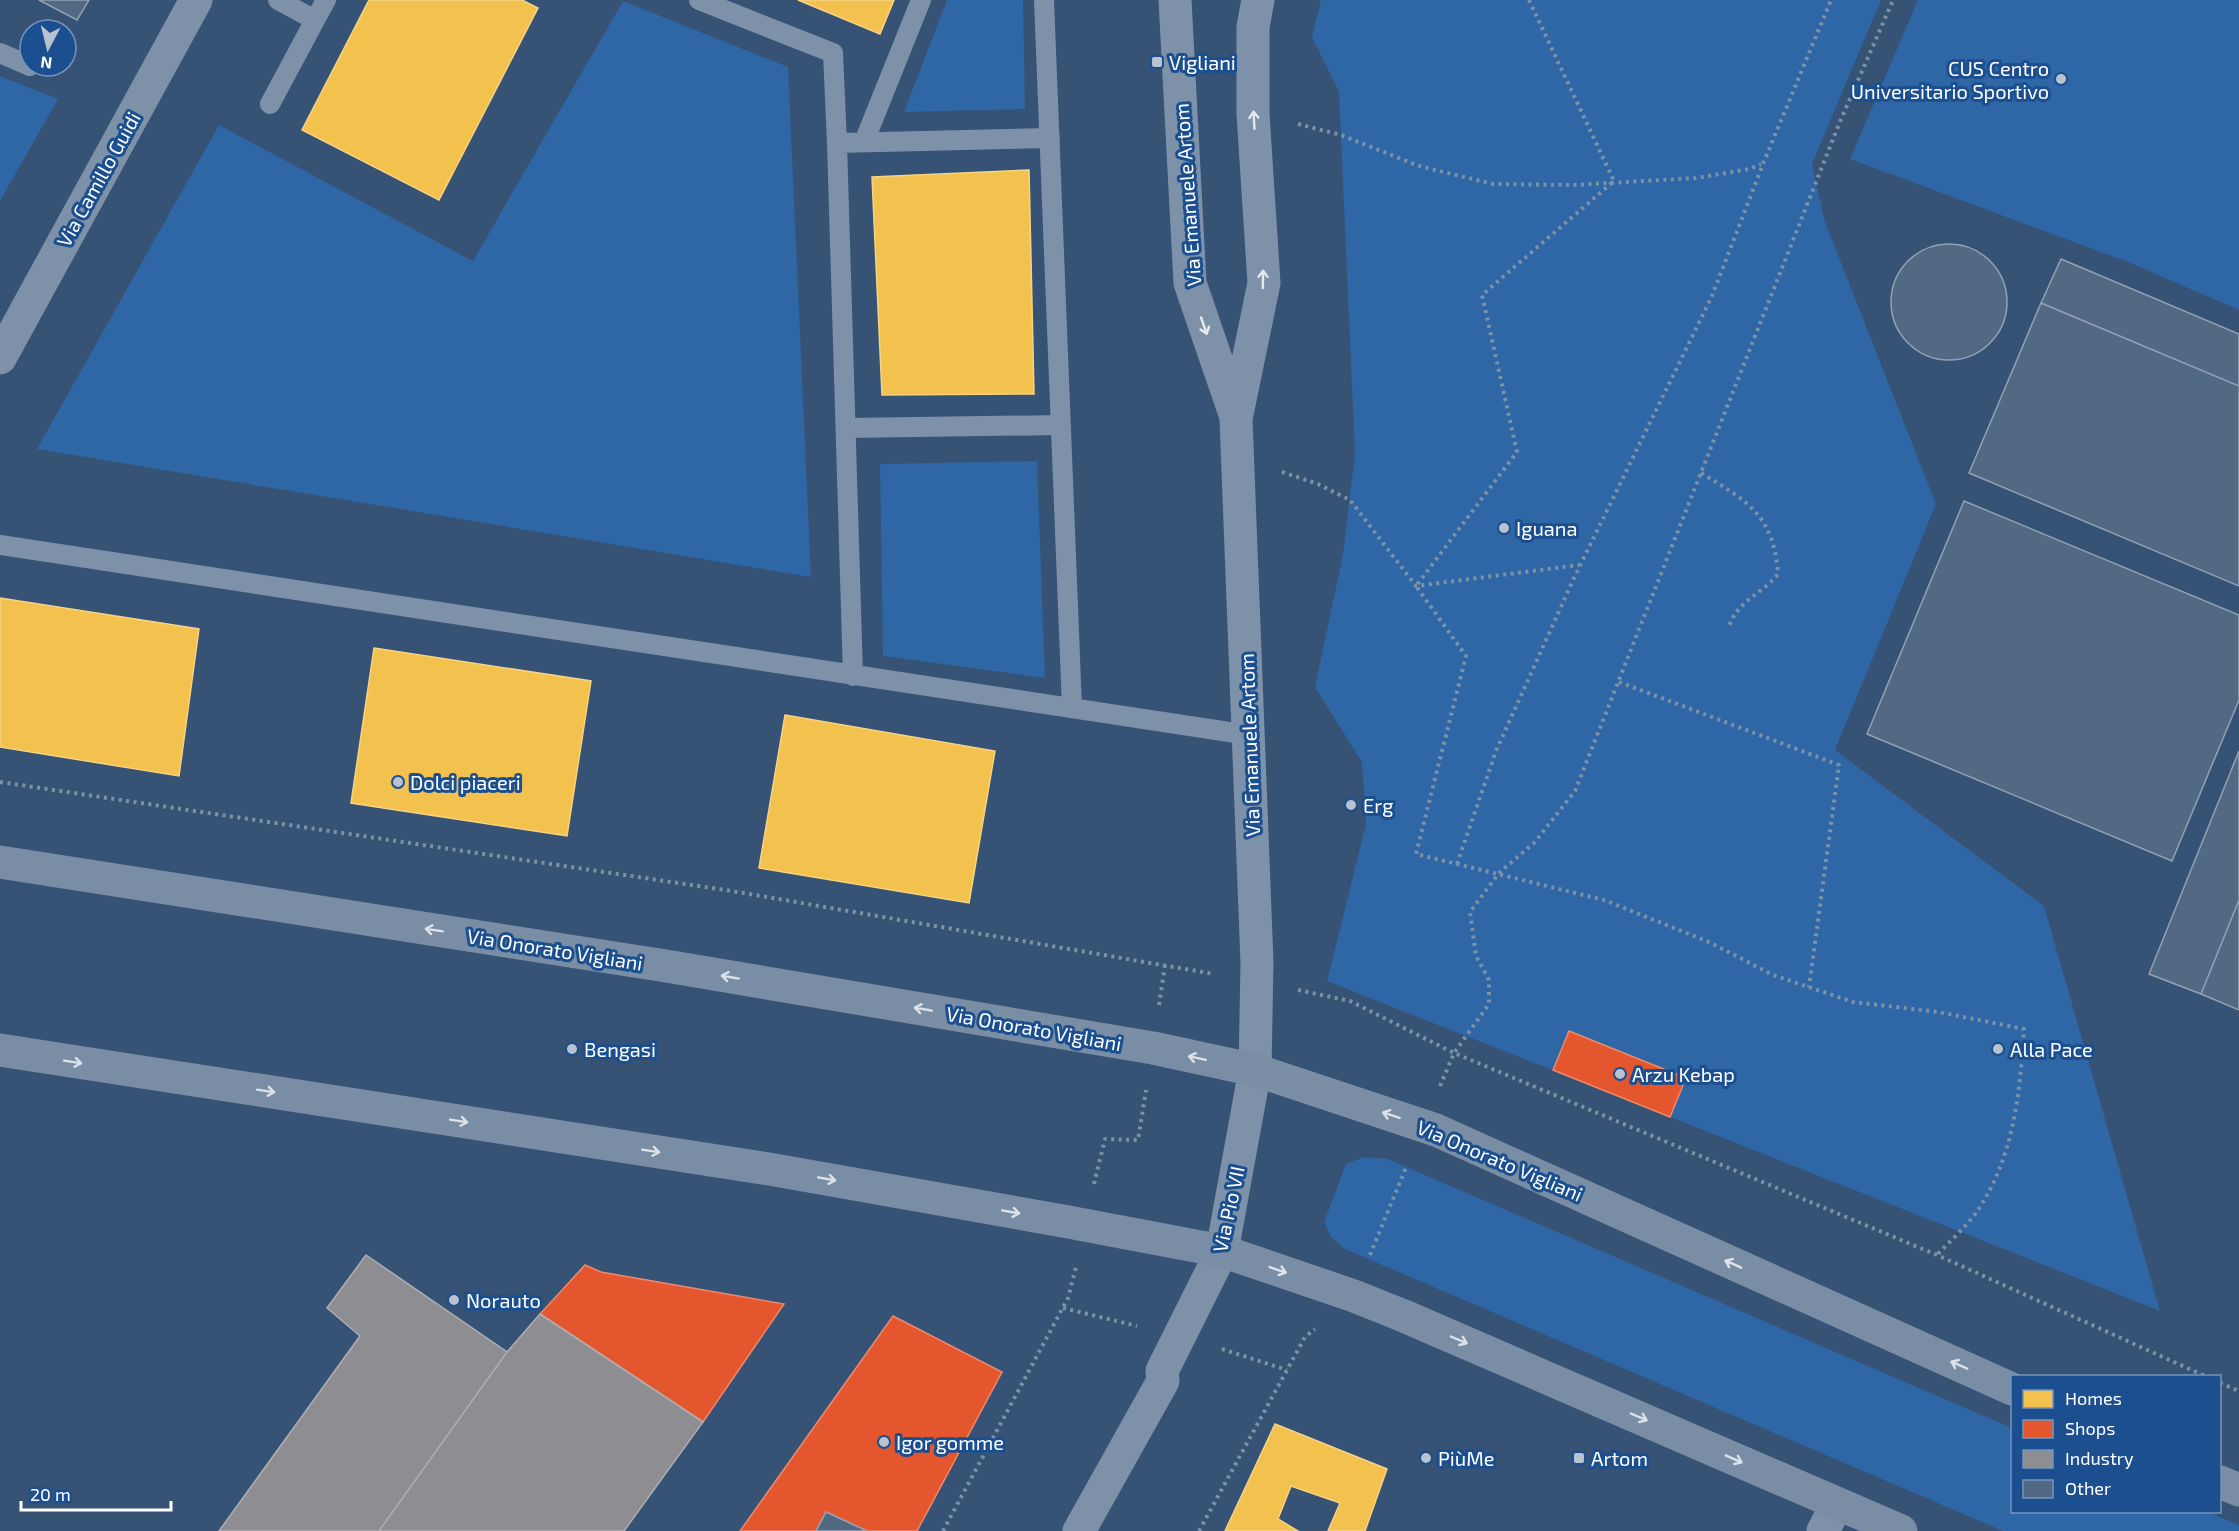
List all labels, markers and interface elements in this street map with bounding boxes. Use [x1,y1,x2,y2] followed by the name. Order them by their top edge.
[18,18,78,78] north arrow
[1169,50,1236,74] place label: Vigliani
[39,53,53,74] text: N
[1150,55,1164,69] marker: Vigliani
[1851,56,2049,103] place label: CUS Centro Universitario Sportivo
[2054,72,2068,86] marker: CUS Centro Universitario Sportivo
[1169,103,1205,287] street label: Via Emanuele Artom
[51,107,145,251] street label: Via Camillo Guidi
[1248,110,1259,130] one-way arrow
[1257,270,1269,290] one-way arrow
[1200,316,1211,334] one-way arrow
[1516,516,1577,540] place label: Iguana
[1497,521,1511,535] marker: Iguana
[1234,653,1264,837] street label: Via Emanuele Artom
[410,770,521,794] place label: Dolci piaceri
[391,775,405,789] marker: Dolci piaceri
[1363,793,1393,817] place label: Erg
[1344,798,1358,812] marker: Erg
[465,923,645,975] street label: Via Onorato Vigliani
[425,924,445,935] one-way arrow
[721,971,741,982] one-way arrow
[944,1001,1124,1055] street label: Via Onorato Vigliani
[913,1004,933,1015] one-way arrow
[584,1037,656,1061] place label: Bengasi
[2010,1037,2093,1061] place label: Alla Pace
[565,1042,579,1056] marker: Bengasi
[1991,1042,2005,1056] marker: Alla Pace
[1188,1052,1208,1063] one-way arrow
[63,1056,83,1067] one-way arrow
[1632,1062,1735,1086] place label: Arzu Kebap
[1613,1067,1627,1081] marker: Arzu Kebap
[256,1086,275,1097] one-way arrow
[1382,1109,1401,1120] one-way arrow
[1414,1114,1586,1206] street label: Via Onorato Vigliani
[448,1116,468,1127] one-way arrow
[641,1145,661,1156] one-way arrow
[1207,1164,1249,1254] street label: Via Pio VII
[816,1174,836,1185] one-way arrow
[1001,1206,1021,1217] one-way arrow
[1725,1257,1743,1269] one-way arrow
[1268,1265,1287,1276] one-way arrow
[466,1288,541,1312] place label: Norauto
[447,1293,461,1307] marker: Norauto
[1450,1335,1468,1346] one-way arrow
[1951,1359,1969,1370] one-way arrow
[2011,1375,2221,1513] legend
[2065,1387,2122,1409] text: Homes
[1629,1412,1647,1423] one-way arrow
[2065,1417,2115,1439] text: Shops
[896,1430,1004,1454] place label: Igor gomme
[877,1435,891,1449] marker: Igor gomme
[1438,1446,1494,1470] place label: PiùMe
[1591,1446,1648,1470] place label: Artom
[2065,1447,2134,1469] text: Industry
[1419,1451,1433,1465] marker: PiùMe
[1572,1451,1586,1465] marker: Artom
[1725,1454,1743,1465] one-way arrow
[21,1474,171,1512] scale bar
[2065,1477,2111,1499] text: Other
[30,1483,71,1505] text: 20 m

